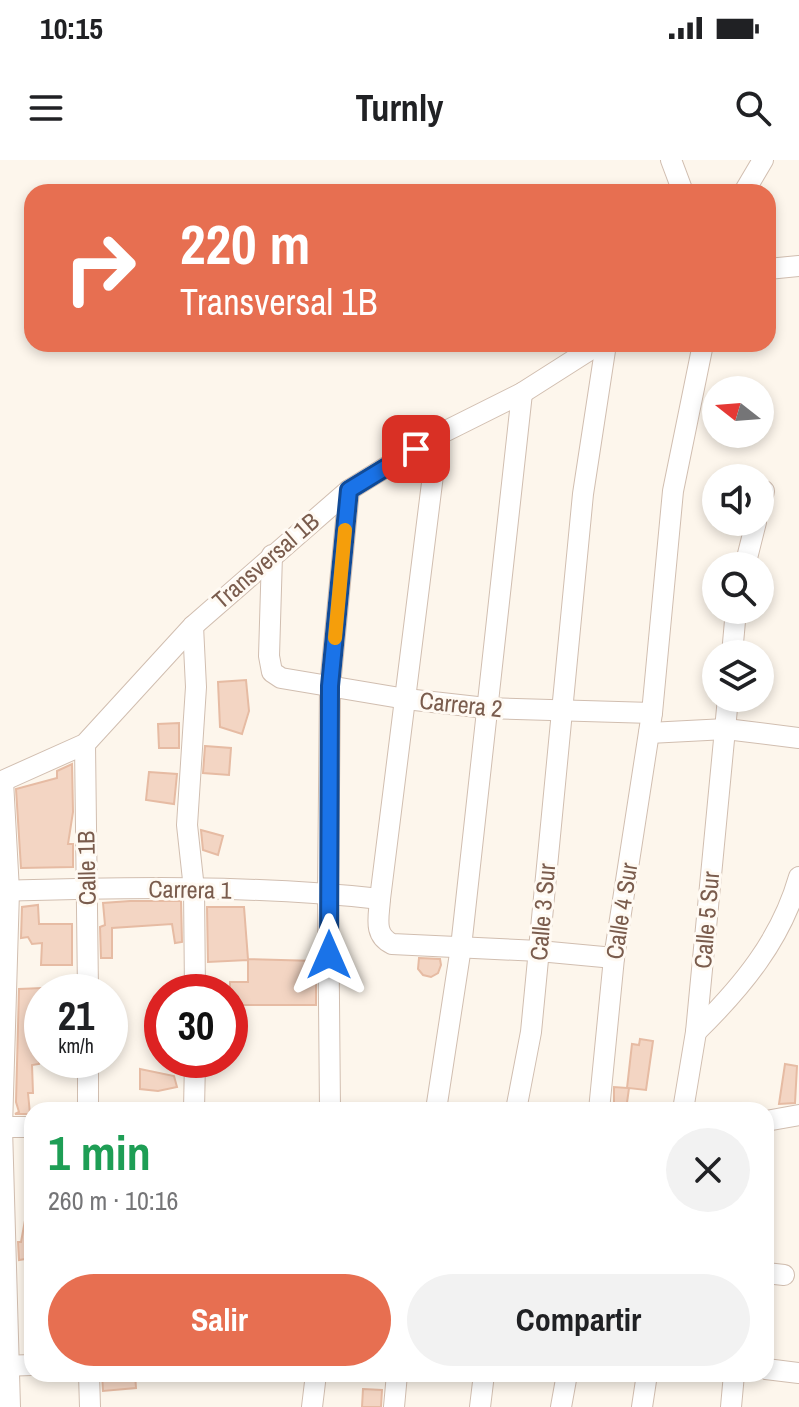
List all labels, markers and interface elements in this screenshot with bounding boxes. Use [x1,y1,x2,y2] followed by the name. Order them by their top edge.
[40,8,103,48] text: 10:15
[355,84,444,132] text: Turnly
[24,86,68,130] icon: menu
[731,86,775,130] icon: search
[180,206,310,281] text: 220 m
[48,216,152,320] icon: right
[180,278,377,326] text: Transversal 1B
[702,376,774,448] north arrow
[702,376,774,712] map controls
[382,415,450,483] pin
[394,427,438,471] icon: arrive
[702,464,774,536] button: sound
[205,505,326,615] street label: Transversal 1B
[702,552,774,624] button: search
[702,640,774,712] button: layers
[418,684,504,724] street label: Carrera 2
[69,831,103,905] street label: Calle 1B
[598,860,644,961] street label: Calle 4 Sur
[522,862,562,962] street label: Calle 3 Sur
[686,870,726,970] street label: Calle 5 Sur
[148,872,232,906] street label: Carrera 1
[287,913,371,997] position arrow
[144,974,248,1078] speed limit sign: 30
[58,989,94,1042] text: 21
[58,1032,94,1059] text: km/h
[48,1120,151,1185] text: 1 min
[666,1128,750,1212] button: close
[48,1183,178,1218] text: 260 m · 10:16
[48,1274,391,1366] button: Salir
[407,1274,750,1366] button: Compartir

